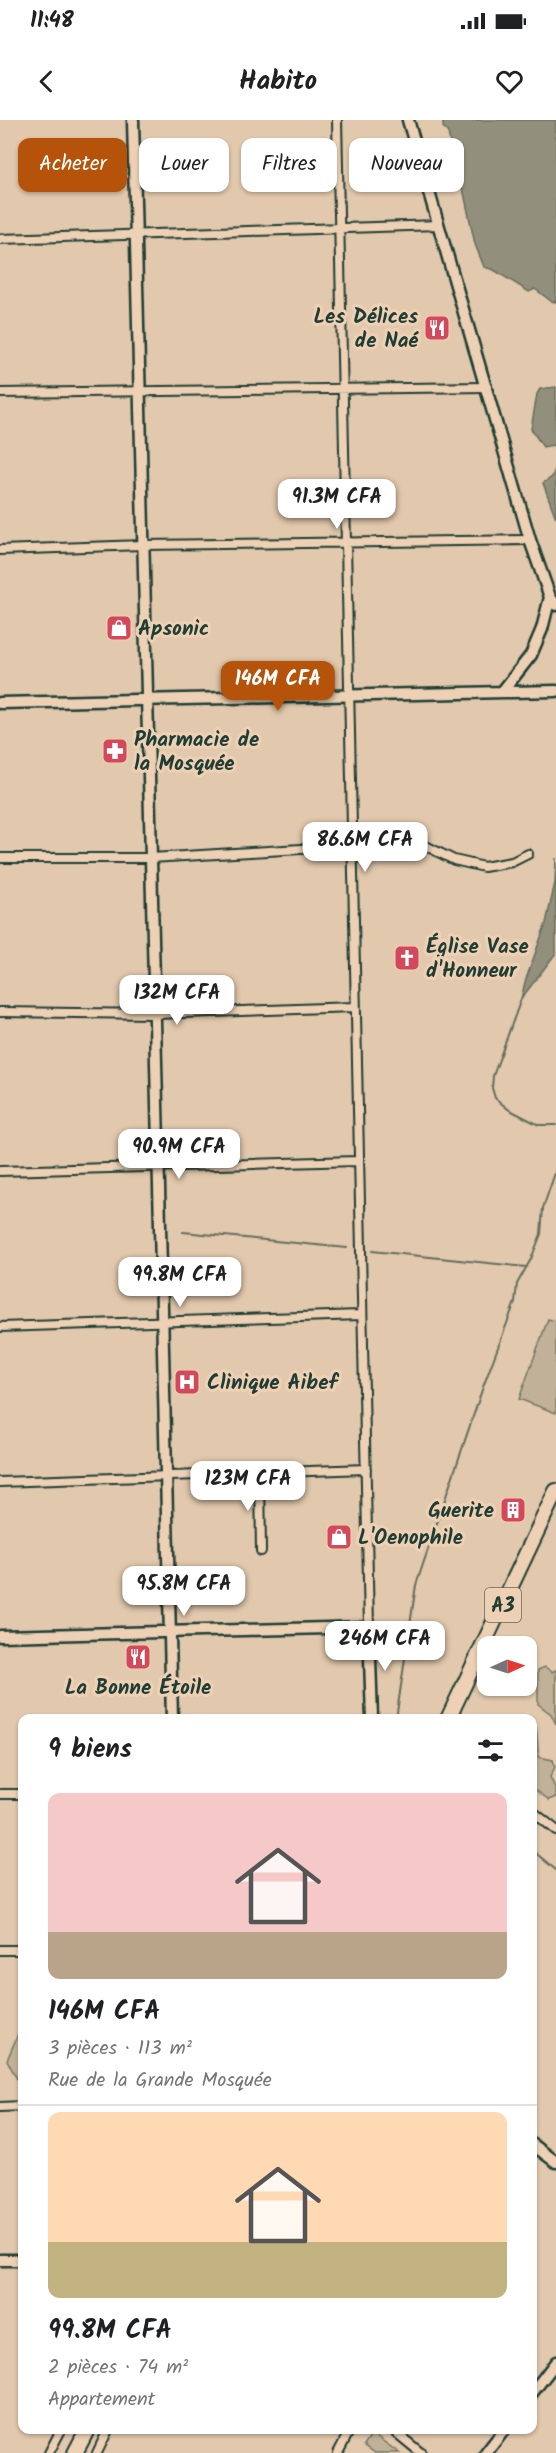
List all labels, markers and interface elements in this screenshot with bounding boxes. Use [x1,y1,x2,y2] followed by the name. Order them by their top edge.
[30,4,74,39] text: 11:48
[239,60,317,103] text: Habito
[30,65,63,98] icon: back
[493,65,526,98] icon: heart
[18,138,127,192] chip: Acheter
[139,138,229,192] chip: Louer
[241,138,337,192] chip: Filtres
[349,138,464,192] chip: Nouveau
[314,301,419,358] place label: Les Délices de Naé
[422,313,452,343] restaurant icon: Les Délices de Naé
[268,479,406,530] pin: 91.3M CFA
[292,482,382,514] text: 91.3M CFA
[104,613,134,643] shop icon: Apsonic
[138,613,209,646] place label: Apsonic
[216,661,340,712] pin: 146M CFA
[235,664,321,696] text: 146M CFA
[134,724,259,781] place label: Pharmacie de la Mosquée
[100,736,130,766] pharmacy icon: Pharmacie de la Mosquée
[296,822,434,873] pin: 86.6M CFA
[317,825,413,857] text: 86.6M CFA
[426,931,529,988] place label: Église Vase d'Honneur
[392,943,422,973] church icon: Église Vase d'Honneur
[115,975,239,1026] pin: 132M CFA
[133,978,221,1010] text: 132M CFA
[110,1129,248,1180] pin: 90.9M CFA
[132,1132,226,1164] text: 90.9M CFA
[111,1257,249,1308] pin: 99.8M CFA
[132,1260,228,1292] text: 99.8M CFA
[172,1367,202,1397] hospital icon: Clinique Aibef
[207,1367,339,1400] place label: Clinique Aibef
[186,1461,310,1512] pin: 123M CFA
[204,1464,292,1496] text: 123M CFA
[428,1495,494,1528] place label: Guerite
[498,1495,528,1525] building icon: Guerite
[324,1522,354,1552] shop icon: L'Oenophile
[358,1522,463,1555] place label: L'Oenophile
[115,1566,253,1617] pin: 95.8M CFA
[136,1569,232,1601] text: 95.8M CFA
[485,1588,521,1622] road number: A3
[323,1621,447,1672] pin: 246M CFA
[339,1624,431,1656] text: 246M CFA
[477,1636,537,1696] north arrow
[477,1636,537,1696] map controls
[123,1642,153,1672] restaurant icon: La Bonne Étoile
[65,1672,211,1705] place label: La Bonne Étoile
[48,1729,132,1771] text: 9 biens
[474,1734,507,1767] icon: filters
[224,1832,332,1940] icon: home
[48,1991,160,2033] text: 146M CFA
[48,2033,192,2065] text: 3 pièces · 113 m²
[48,2065,272,2097] text: Rue de la Grande Mosquée
[224,2151,332,2259] icon: home
[48,2310,172,2352] text: 99.8M CFA
[48,2352,188,2384] text: 2 pièces · 74 m²
[48,2384,155,2416] text: Appartement

